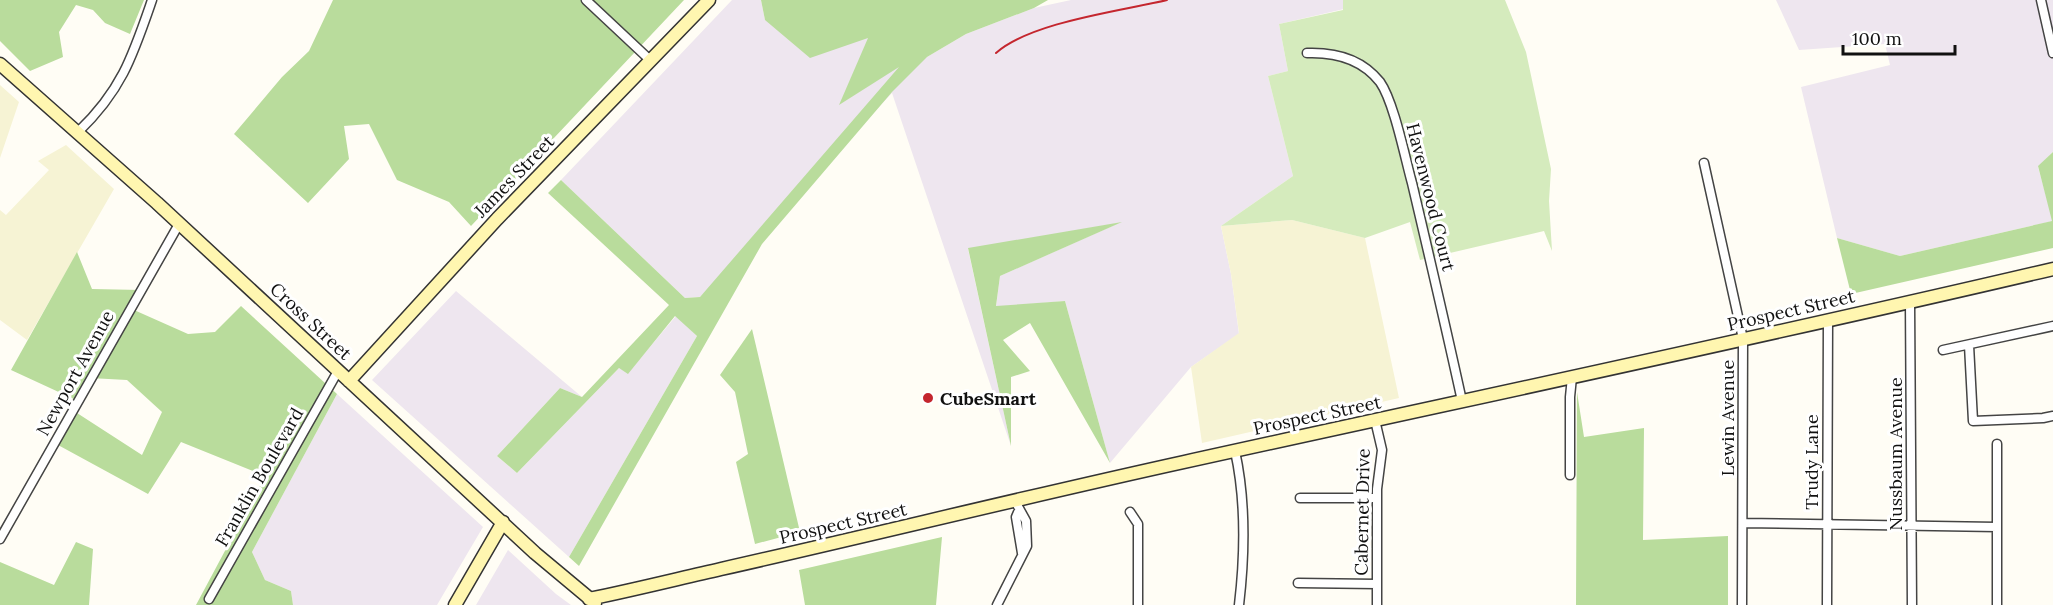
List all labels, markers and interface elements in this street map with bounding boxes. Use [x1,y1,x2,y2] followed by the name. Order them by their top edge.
[1843,18,1956,56] scale bar
[1852,27,1902,50] text: 100 m
[1401,121,1461,273] street label: Havenwood Court
[468,130,559,223] street label: James Street
[265,277,357,365] street label: Cross Street
[1725,284,1857,336] street label: Prospect Street
[31,306,119,440] street label: Newport Avenue
[1716,360,1739,476] street label: Lewin Avenue
[1884,377,1907,531] street label: Nussbaum Avenue
[940,387,1037,410] place label: CubeSmart
[1251,390,1383,440] street label: Prospect Street
[921,391,935,405] marker: CubeSmart
[210,403,308,551] street label: Franklin Boulevard
[1800,414,1823,510] street label: Trudy Lane
[1349,448,1375,576] street label: Cabernet Drive
[777,497,909,549] street label: Prospect Street

